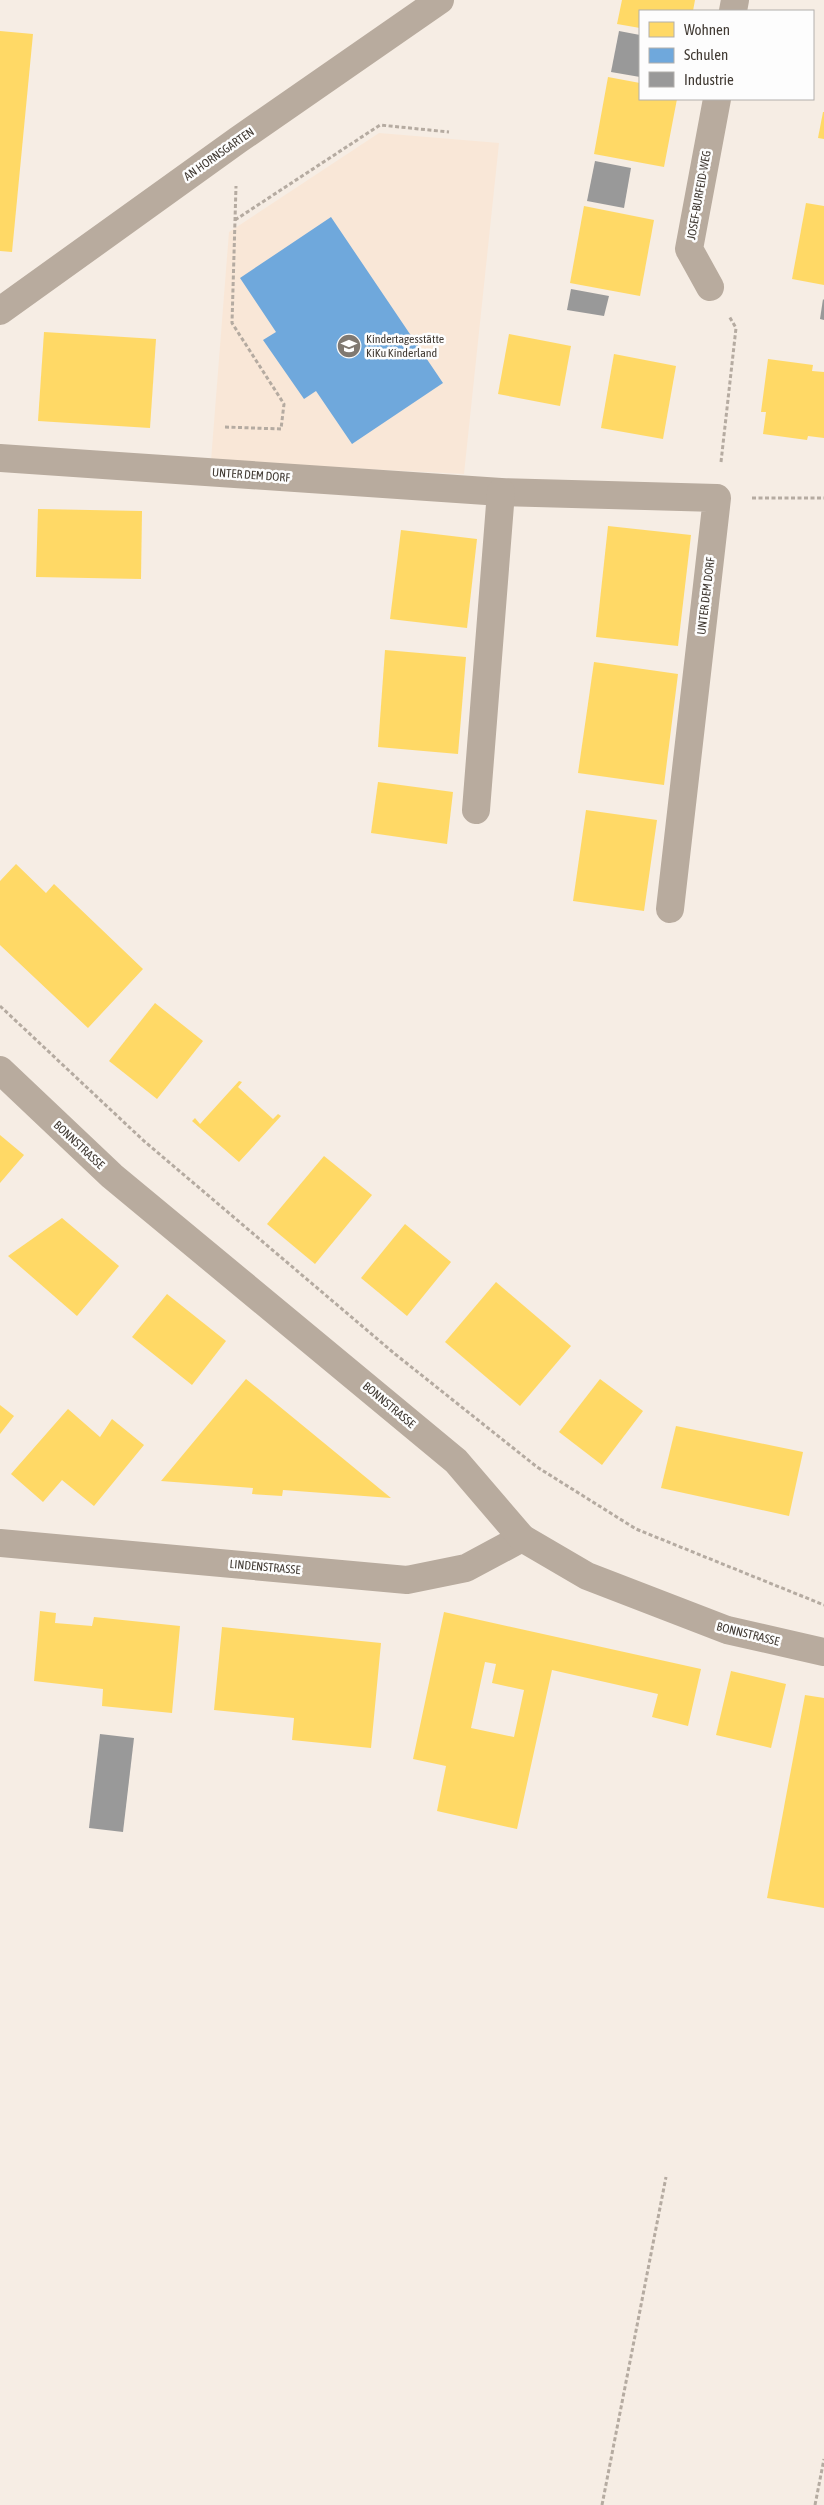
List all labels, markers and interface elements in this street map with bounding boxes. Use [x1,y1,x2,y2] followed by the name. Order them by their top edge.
[639,10,814,100] legend
[684,21,730,38] text: Wohnen
[684,46,728,63] text: Schulen
[684,71,734,88] text: Industrie
[181,125,257,183] street label: AN HORNSGARTEN
[684,149,714,241] street label: JOSEF-BURFEID-WEG
[366,332,444,360] place label: Kindertagesstätte KiKu Kinderland
[336,333,362,359] school or university icon: Kindertagesstätte KiKu Kinderland
[211,465,291,485] street label: UNTER DEM DORF
[694,556,718,636] street label: UNTER DEM DORF
[51,1118,107,1172] street label: BONNSTRASSE
[360,1379,418,1431] street label: BONNSTRASSE
[229,1557,301,1577] street label: LINDENSTRASSE
[715,1619,781,1649] street label: BONNSTRASSE

